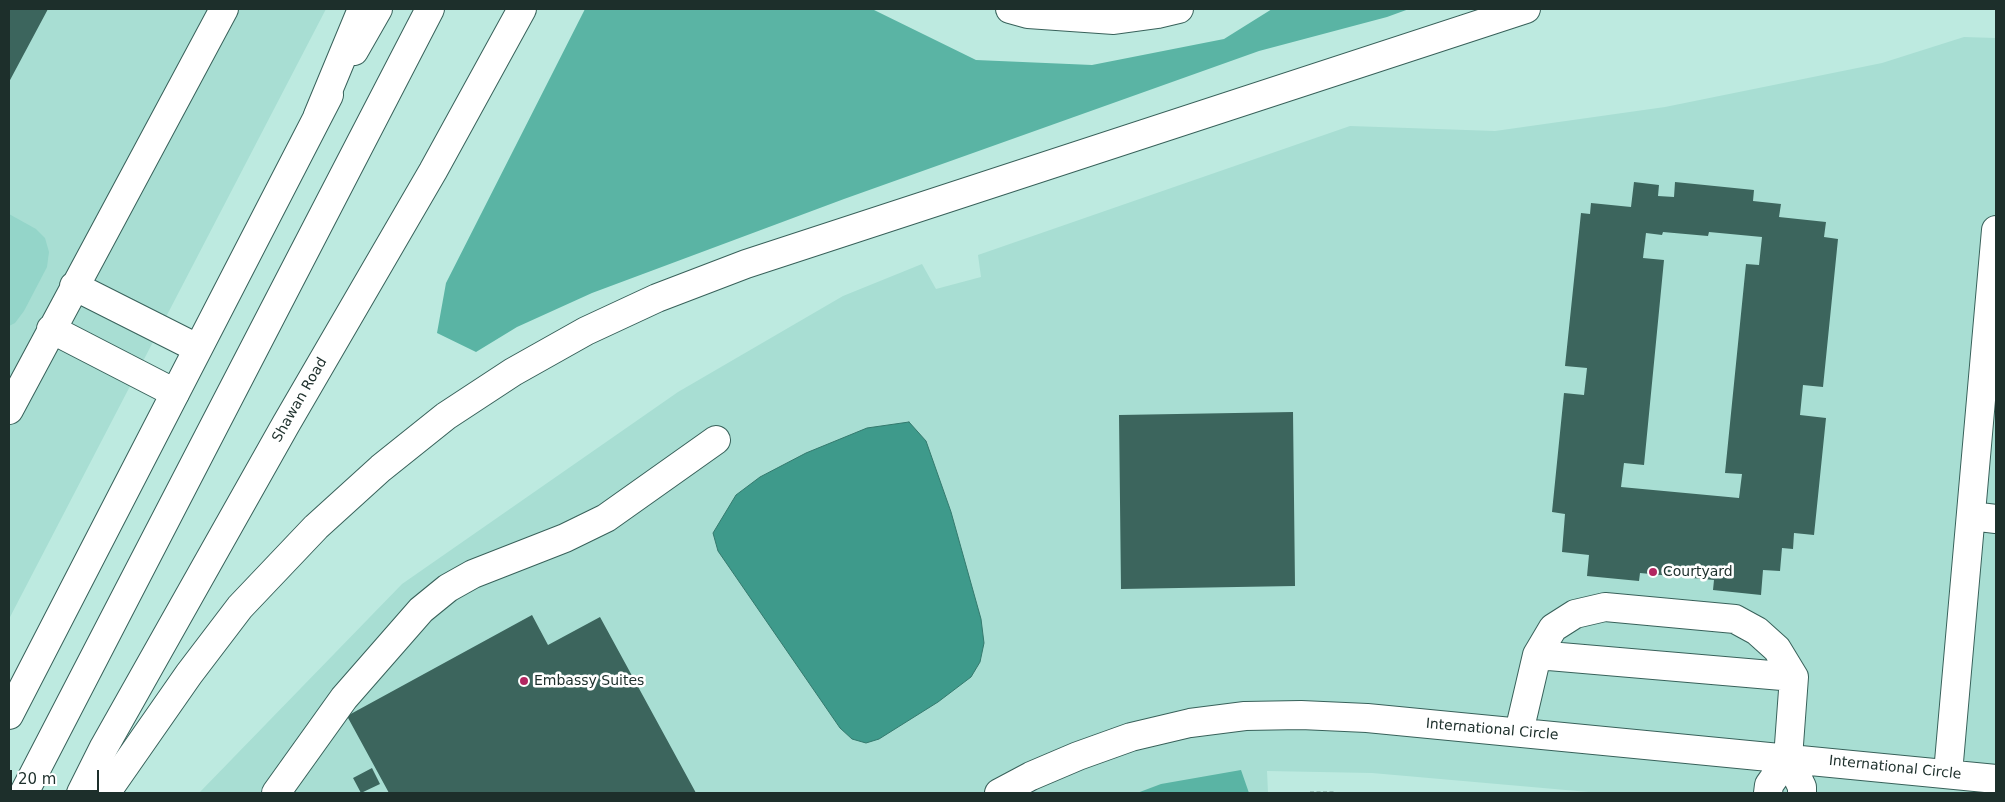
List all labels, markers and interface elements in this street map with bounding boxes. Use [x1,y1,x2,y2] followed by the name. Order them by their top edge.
[269,355,331,445] street label: Shawan Road
[1663,564,1733,580] place label: Courtyard
[1647,566,1659,578] marker: Courtyard
[534,673,644,689] place label: Embassy Suites
[518,675,530,687] marker: Embassy Suites
[1425,716,1559,744] street label: International Circle
[1828,753,1962,783] street label: International Circle
[12,760,101,792] scale bar
[18,770,56,788] text: 20 m

